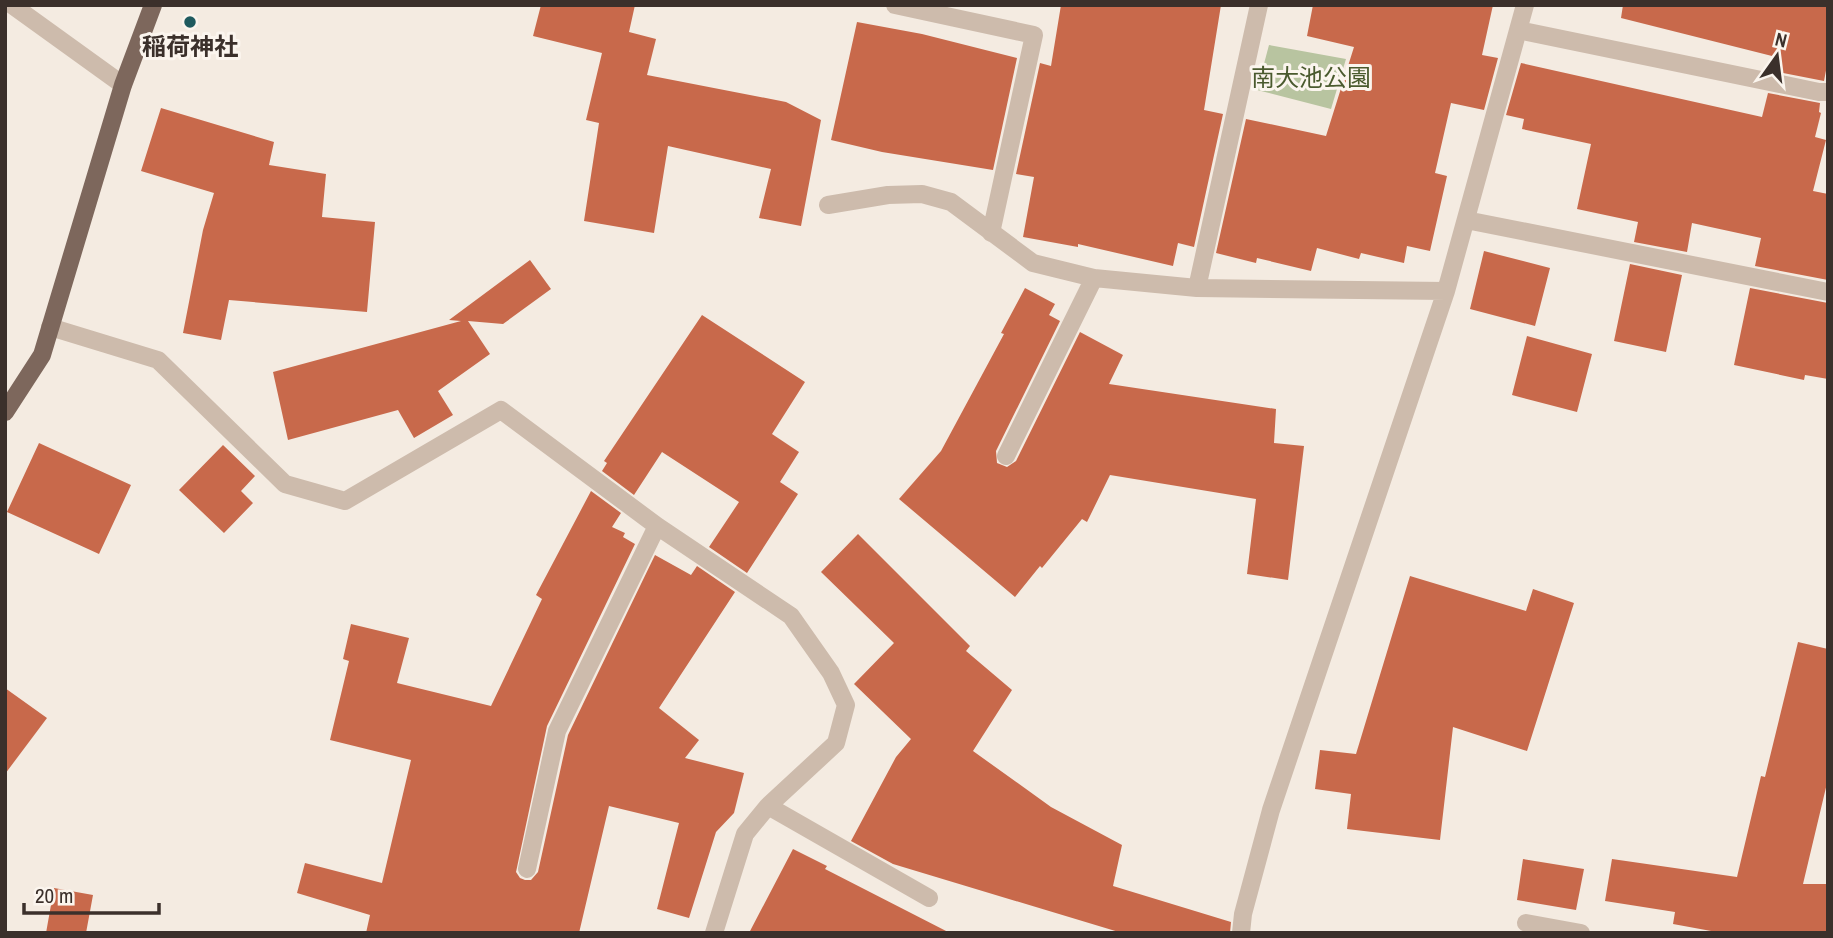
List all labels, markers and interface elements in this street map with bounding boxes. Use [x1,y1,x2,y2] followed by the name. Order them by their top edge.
[182,14,198,30] marker: 稲荷神社
[1742,21,1812,91] north arrow
[1773,26,1790,53] text: N
[142,30,238,62] place label: 稲荷神社
[1251,61,1371,93] park label: 南大池公園
[24,872,159,916] scale bar
[35,881,73,910] text: 20 m

